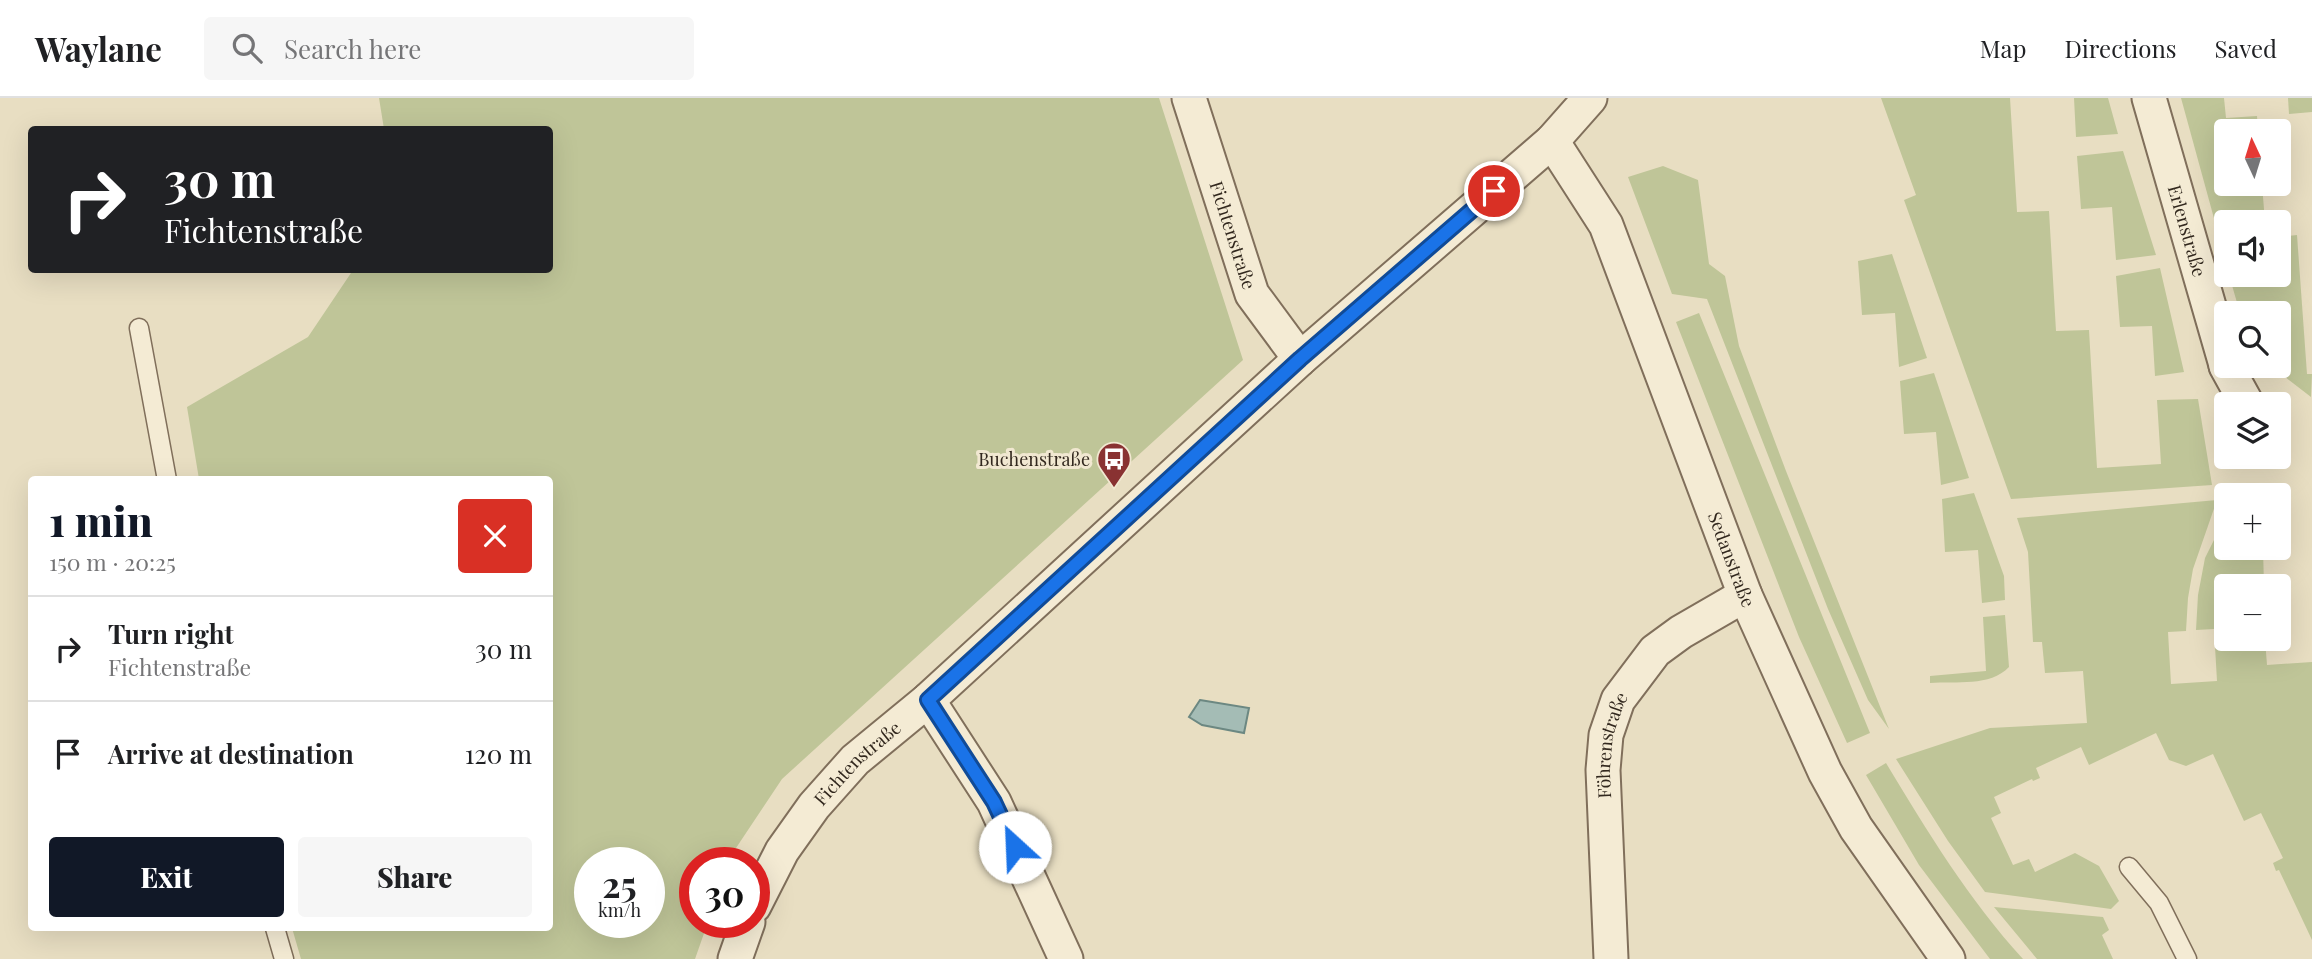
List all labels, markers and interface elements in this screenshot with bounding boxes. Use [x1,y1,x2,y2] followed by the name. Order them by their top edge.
[204,17,694,80] search box
[35,26,162,70] text: Waylane
[228,29,266,67] icon: search
[284,31,421,66] text: Search here
[1980,32,2026,64] text: Map
[2064,32,2177,64] text: Directions
[2215,32,2277,64] text: Saved
[2214,119,2291,196] north arrow
[2214,119,2291,651] map controls
[164,145,275,210] text: 30 m
[49,154,140,245] icon: right
[1464,161,1524,221] pin
[1475,172,1513,210] icon: arrive
[1204,178,1262,292] street label: Fichtenstraße
[2163,182,2212,279] street label: Erlenstraße
[164,208,363,251] text: Fichtenstraße
[2214,210,2291,287] button: sound
[2214,301,2291,378] button: search
[2214,392,2291,469] button: layers
[1095,440,1133,489] bus stop icon: Buchenstraße
[978,447,1090,471] place label: Buchenstraße
[2214,483,2291,560] button: +
[49,492,153,548] text: 1 min
[458,499,532,573] button: close
[1703,508,1761,611] street label: Sedanstraße
[49,546,176,577] text: 150 m · 20:25
[2214,574,2291,651] button: −
[108,616,234,651] text: Turn right
[49,630,87,668] icon: right
[475,631,532,666] text: 30 m
[108,651,251,682] text: Fichtenstraße
[1591,686,1632,799] street label: Föhrenstraße
[808,715,906,810] street label: Fichtenstraße
[49,735,87,773] icon: arrive
[108,736,354,771] text: Arrive at destination
[465,736,532,771] text: 120 m
[978,810,1052,884] position arrow
[49,837,284,917] button: Exit
[298,837,532,917] button: Share
[679,847,770,938] speed limit sign: 30
[602,860,637,907] text: 25
[598,898,641,922] text: km/h

